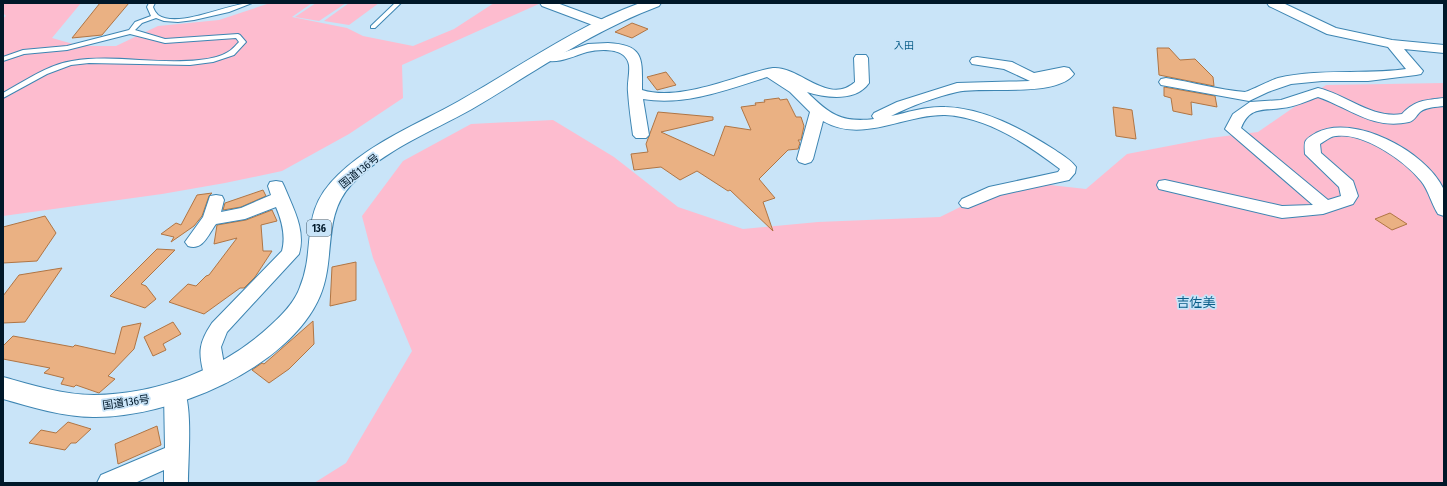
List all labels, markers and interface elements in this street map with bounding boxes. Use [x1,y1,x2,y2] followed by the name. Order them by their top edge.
[894,40,914,52] district label: 入田
[337,151,382,191] street label: 国道136号
[307,220,331,236] road number: 136
[1176,295,1216,310] district label: 吉佐美
[102,393,151,412] street label: 国道136号

